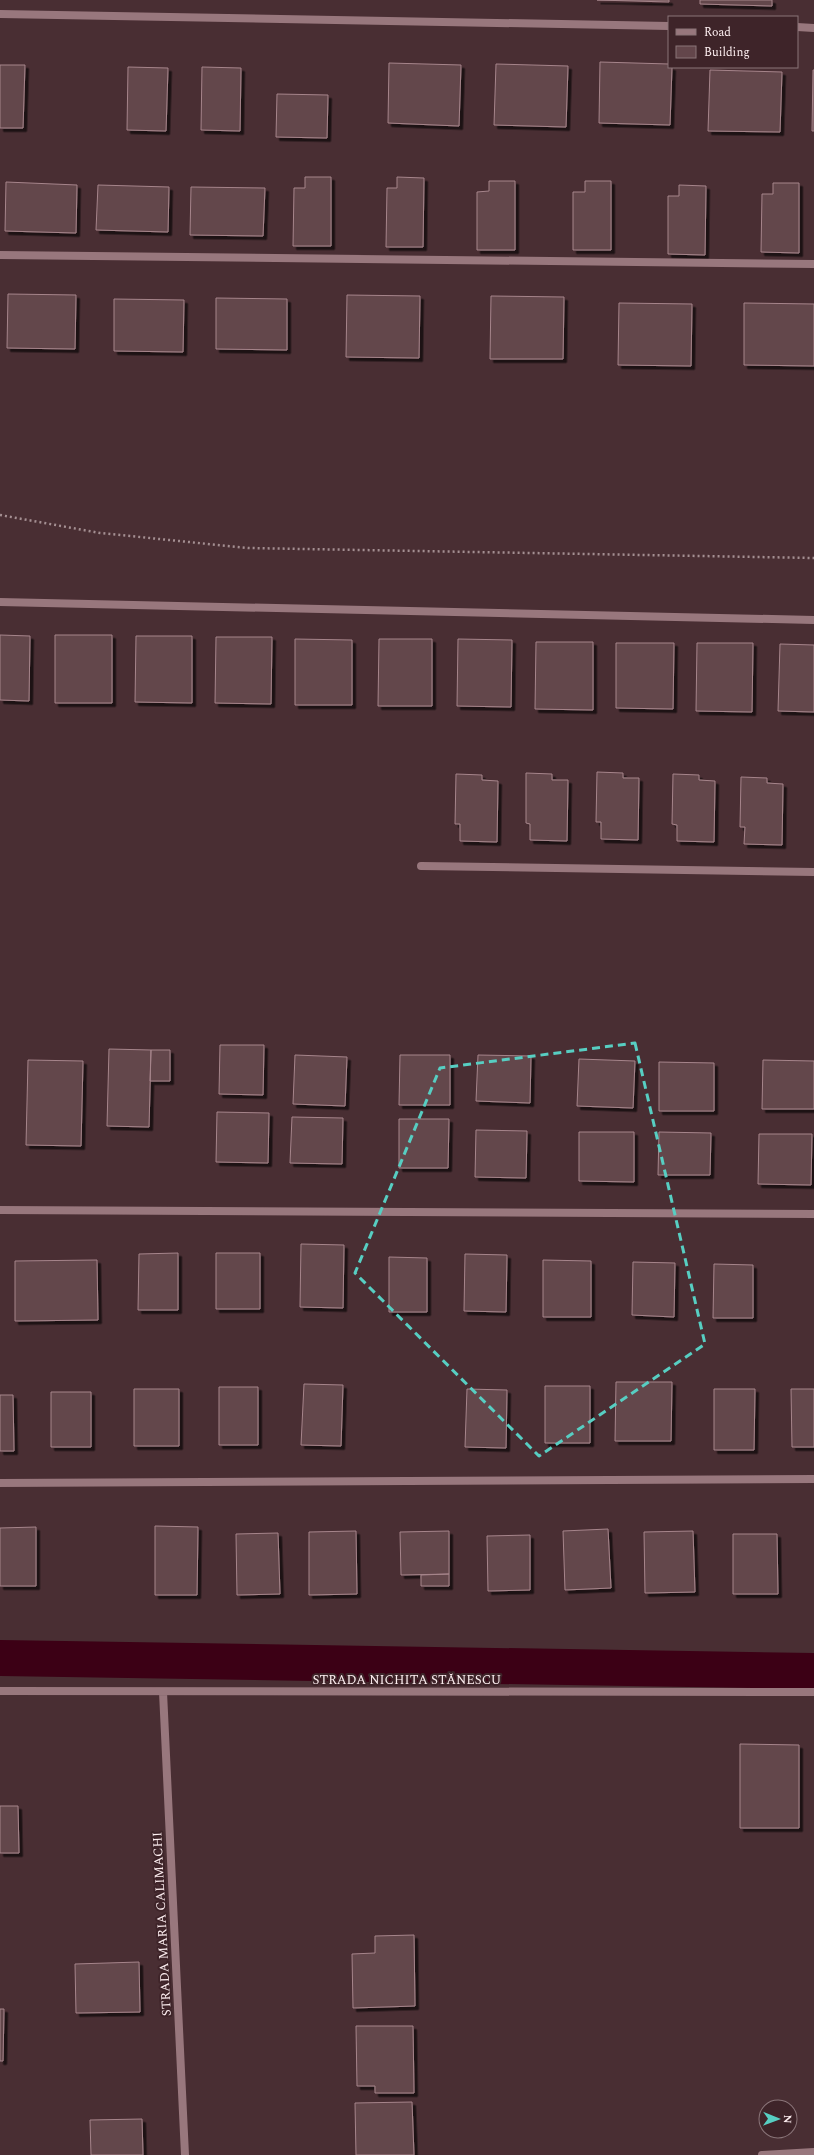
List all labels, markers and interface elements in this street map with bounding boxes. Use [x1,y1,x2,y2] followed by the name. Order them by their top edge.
[668,16,798,68] legend
[704,23,731,42] text: Road
[704,43,750,62] text: Building
[313,1670,501,1690] street label: STRADA NICHITA STĂNESCU
[147,1831,177,2017] street label: STRADA MARIA CALIMACHI
[758,2099,798,2139] north arrow
[779,2115,796,2124] text: N

